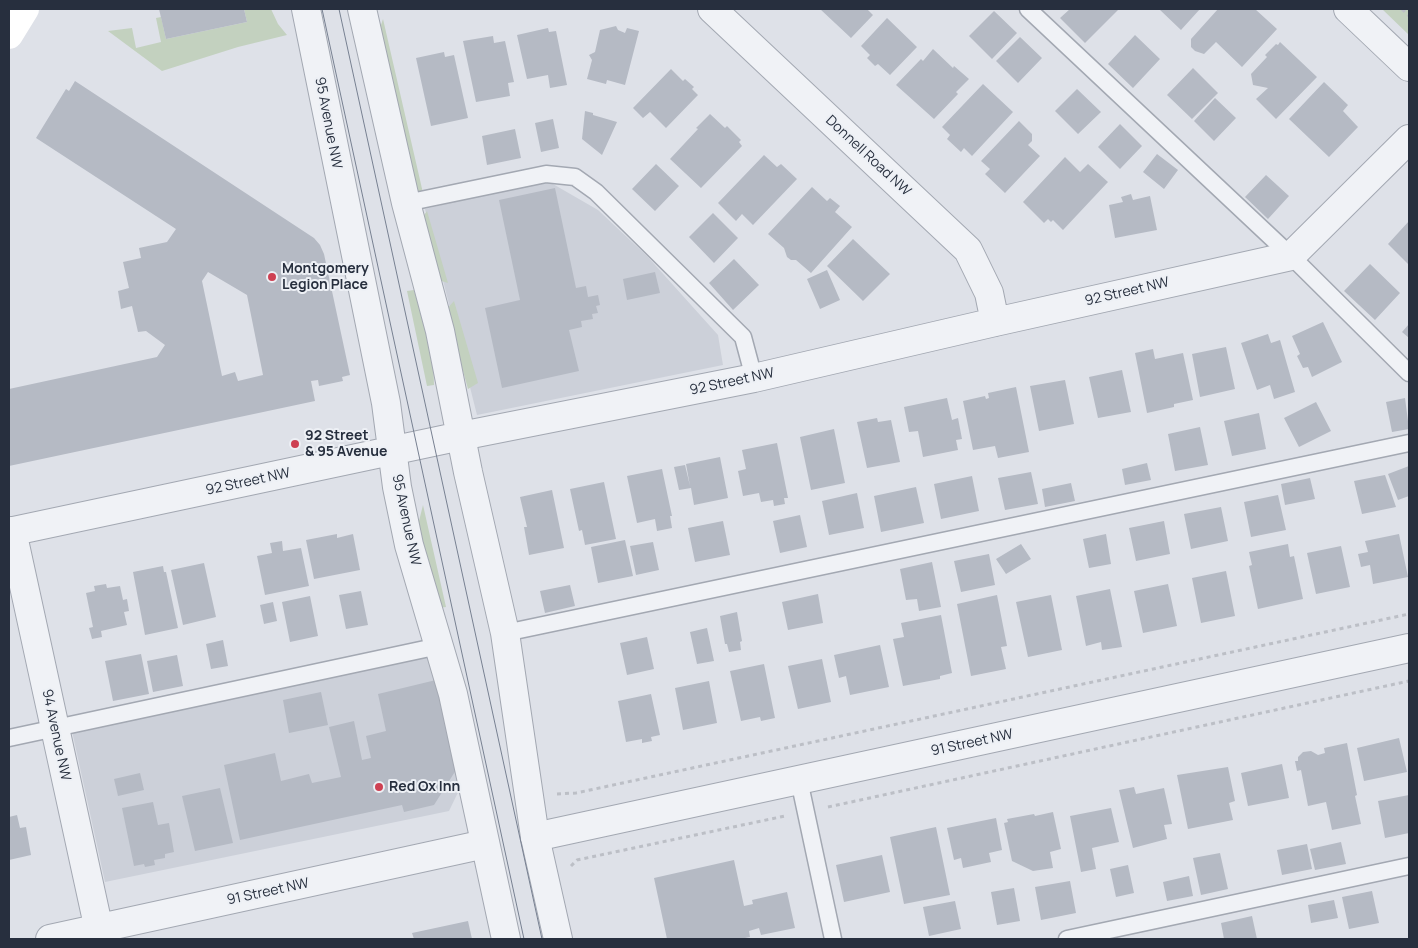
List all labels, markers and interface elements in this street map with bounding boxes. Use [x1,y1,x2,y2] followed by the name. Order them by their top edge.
[311,76,345,170] street label: 95 Avenue NW
[822,112,914,200] street label: Donnell Road NW
[282,261,369,294] place label: Montgomery Legion Place
[266,271,278,283] marker: Montgomery Legion Place
[1083,274,1171,310] street label: 92 Street NW
[688,365,776,399] street label: 92 Street NW
[305,428,387,461] place label: 92 Street & 95 Avenue
[289,438,301,450] marker: 92 Street & 95 Avenue
[204,465,292,499] street label: 92 Street NW
[388,473,424,567] street label: 95 Avenue NW
[38,688,74,782] street label: 94 Avenue NW
[929,726,1015,760] street label: 91 Street NW
[389,779,460,795] place label: Red Ox Inn
[373,781,385,793] marker: Red Ox Inn
[225,875,311,909] street label: 91 Street NW

